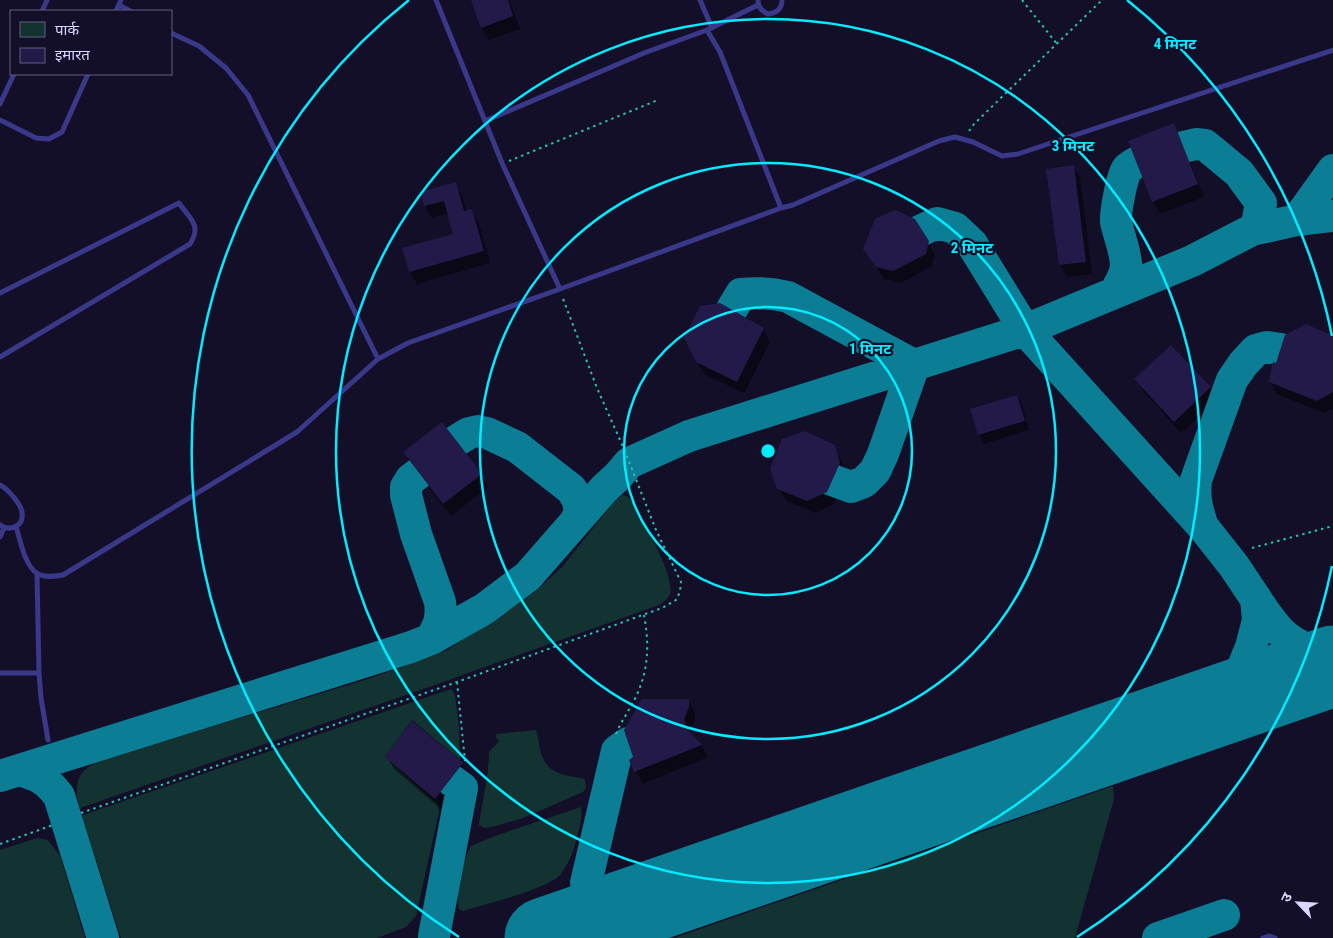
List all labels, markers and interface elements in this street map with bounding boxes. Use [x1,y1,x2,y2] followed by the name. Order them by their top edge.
[10,10,172,75] legend
[55,21,79,39] text: पार्क
[1154,35,1197,53] text: 4 मिनट
[55,46,90,64] text: इमारत
[1052,137,1095,155] text: 3 मिनट
[951,239,994,257] text: 2 मिनट
[849,340,892,358] text: 1 मिनट
[759,442,777,460] centre of rings
[1273,878,1323,928] north arrow
[1277,890,1296,905] text: उ

